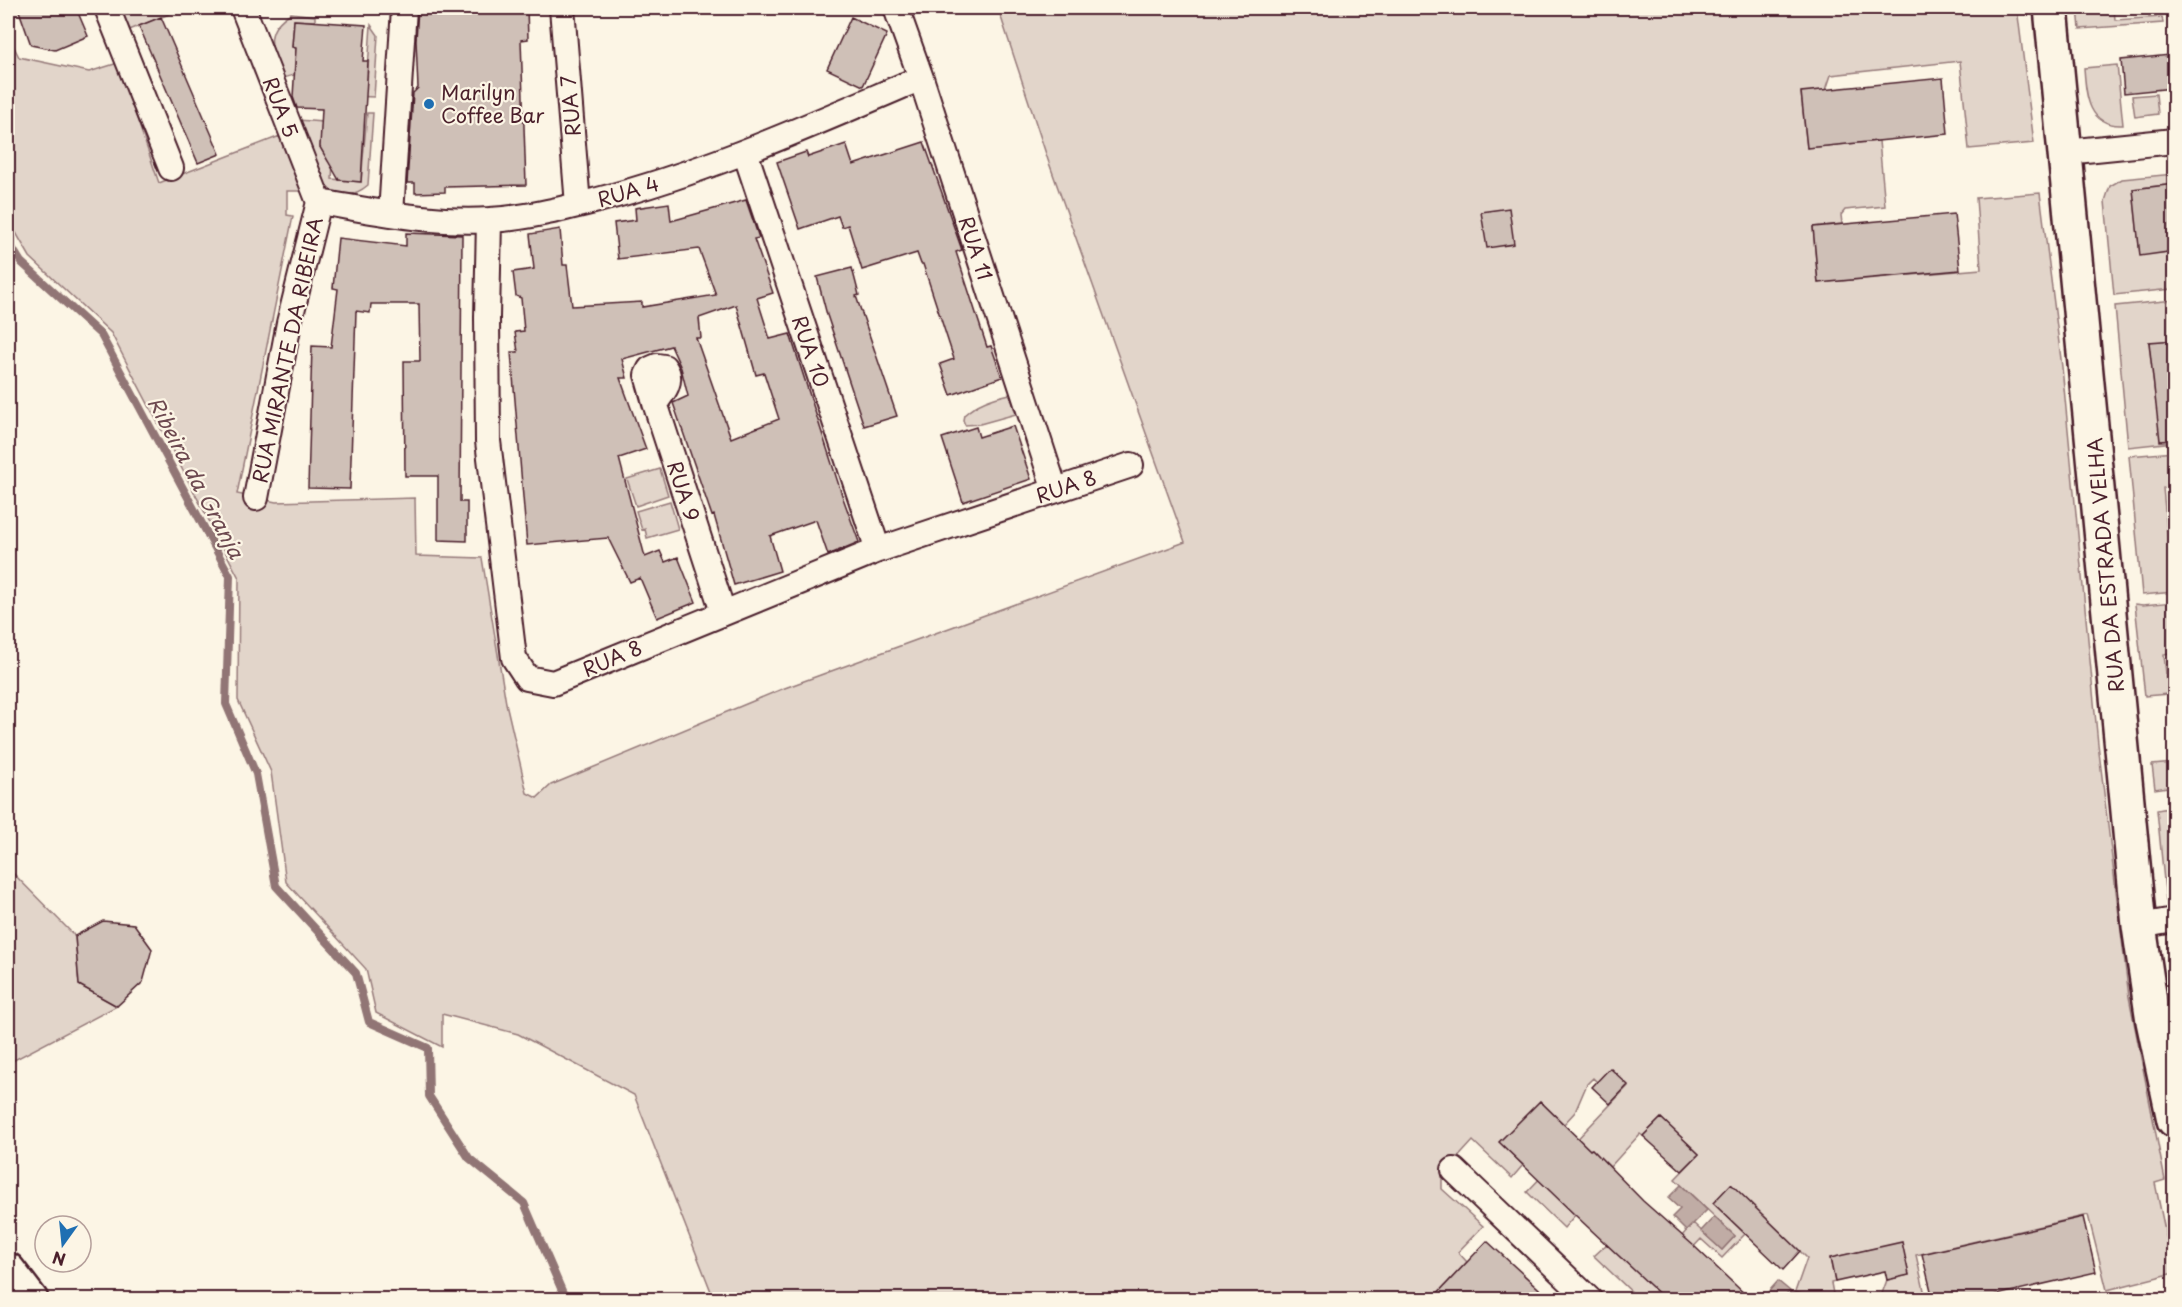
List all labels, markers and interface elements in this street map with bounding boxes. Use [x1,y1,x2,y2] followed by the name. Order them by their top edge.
[256,72,306,142] street label: RUA 5
[552,74,588,138] street label: RUA 7
[441,77,544,130] place label: Marilyn Coffee Bar
[422,97,436,111] marker: Marilyn Coffee Bar
[594,168,662,214] street label: RUA 4
[952,212,1000,284] street label: RUA 11
[244,214,330,486] street label: RUA MIRANTE DA RIBEIRA
[785,311,837,391] street label: RUA 10
[141,390,254,565] water label: Ribeira da Granja
[2079,436,2131,694] street label: RUA DA ESTRADA VELHA
[660,457,708,525] street label: RUA 9
[1032,462,1100,510] street label: RUA 8
[577,632,647,684] street label: RUA 8
[33,1214,93,1274] north arrow
[50,1246,68,1273] text: N

